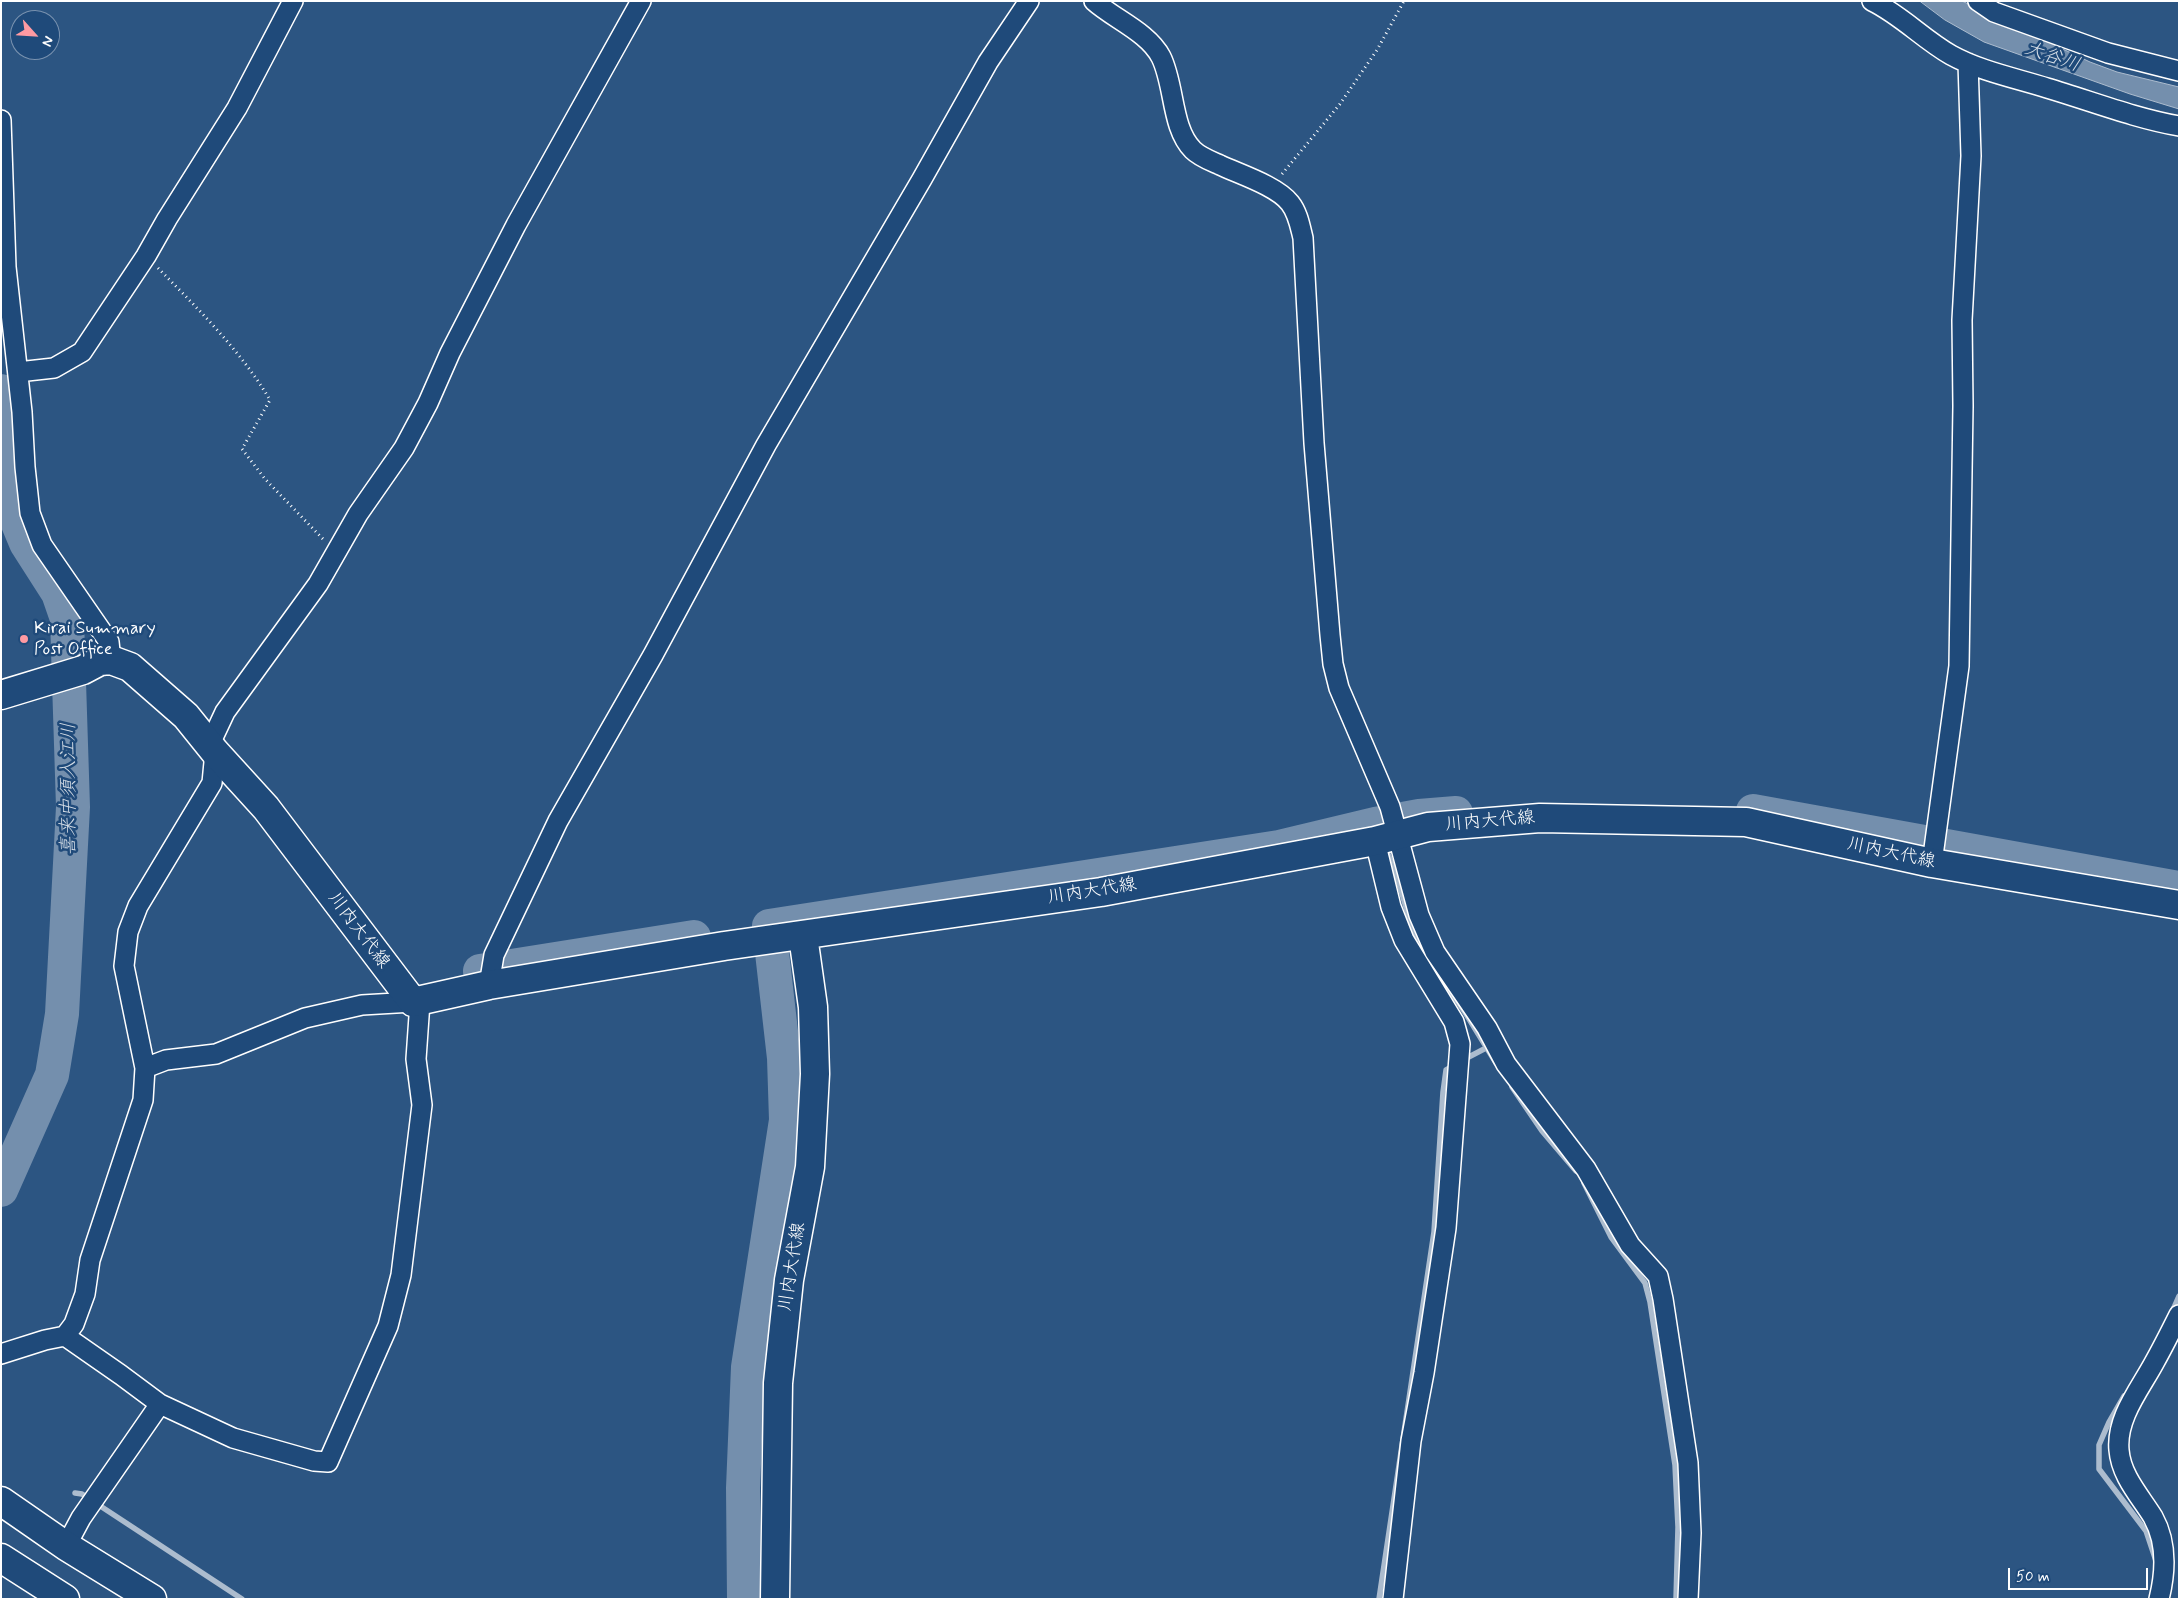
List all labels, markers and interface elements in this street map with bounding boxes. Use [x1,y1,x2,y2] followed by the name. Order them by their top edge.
[10,10,60,60] north arrow
[37,33,58,49] text: N
[2021,38,2083,78] water label: 大谷川
[34,618,156,660] place label: Kirai Summary Post Office
[18,633,30,645] marker: Kirai Summary Post Office
[59,723,81,855] water label: 喜来中須入江川
[1444,807,1536,837] street label: 川内大代線
[1845,834,1937,874] street label: 川内大代線
[1046,874,1138,910] street label: 川内大代線
[322,889,394,973] street label: 川内大代線
[775,1221,811,1313] street label: 川内大代線
[2010,1558,2150,1590] scale bar
[2016,1567,2050,1587] text: 50 m

